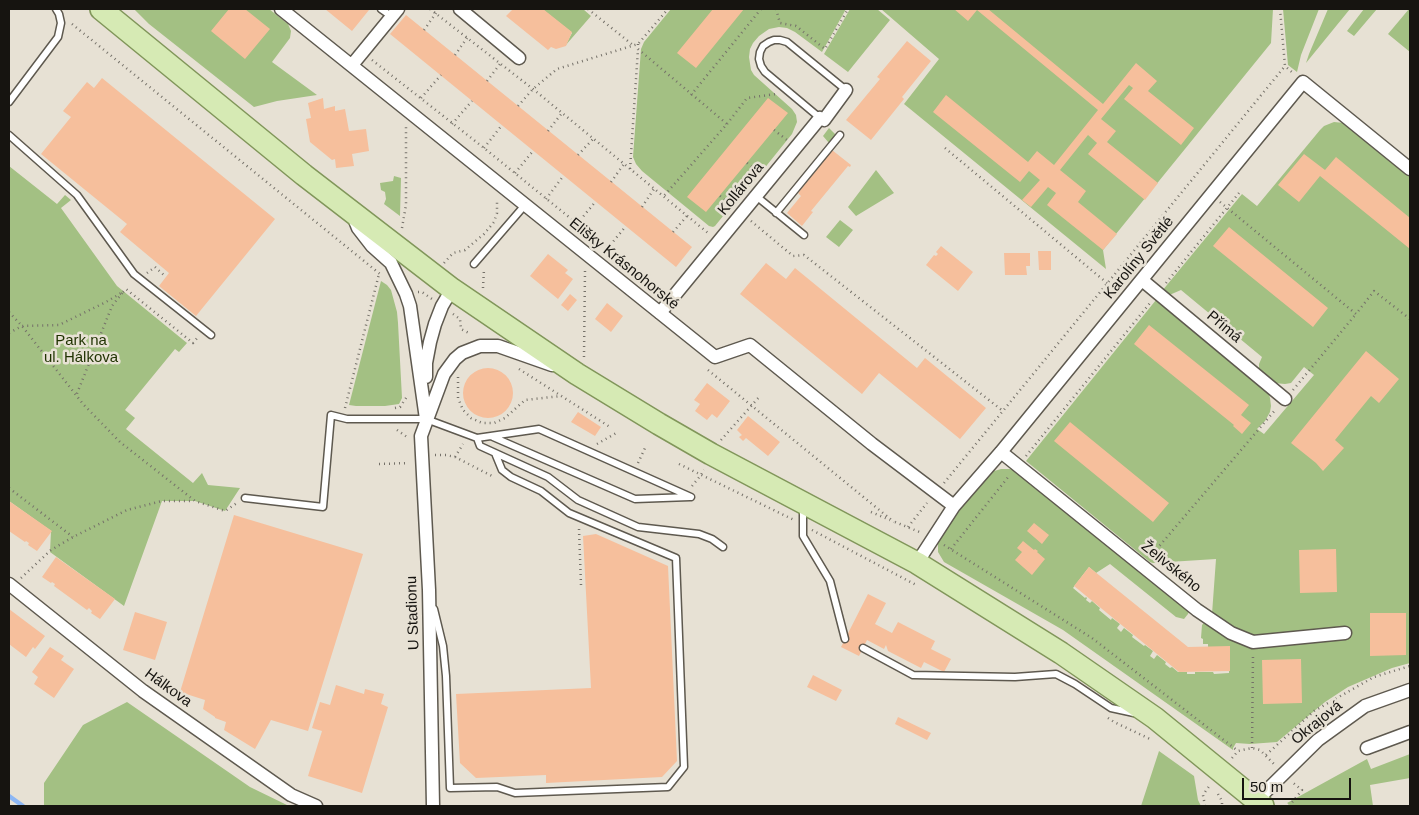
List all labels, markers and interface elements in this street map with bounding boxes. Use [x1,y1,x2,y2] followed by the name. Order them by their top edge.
[714,159,768,219] street label: Kollárova
[1100,213,1178,303] street label: Karolíny Světlé
[566,214,682,314] street label: Elišky Krásnohorské
[1203,307,1245,347] street label: Přímá
[44,332,118,367] park label: Park na ul. Hálkova
[1137,537,1205,597] street label: Želivského
[403,576,423,650] street label: U Stadionu
[141,665,195,711] street label: Hálkova
[1288,697,1346,749] street label: Okrajová
[1244,768,1353,800] scale bar
[1250,778,1283,795] text: 50 m

